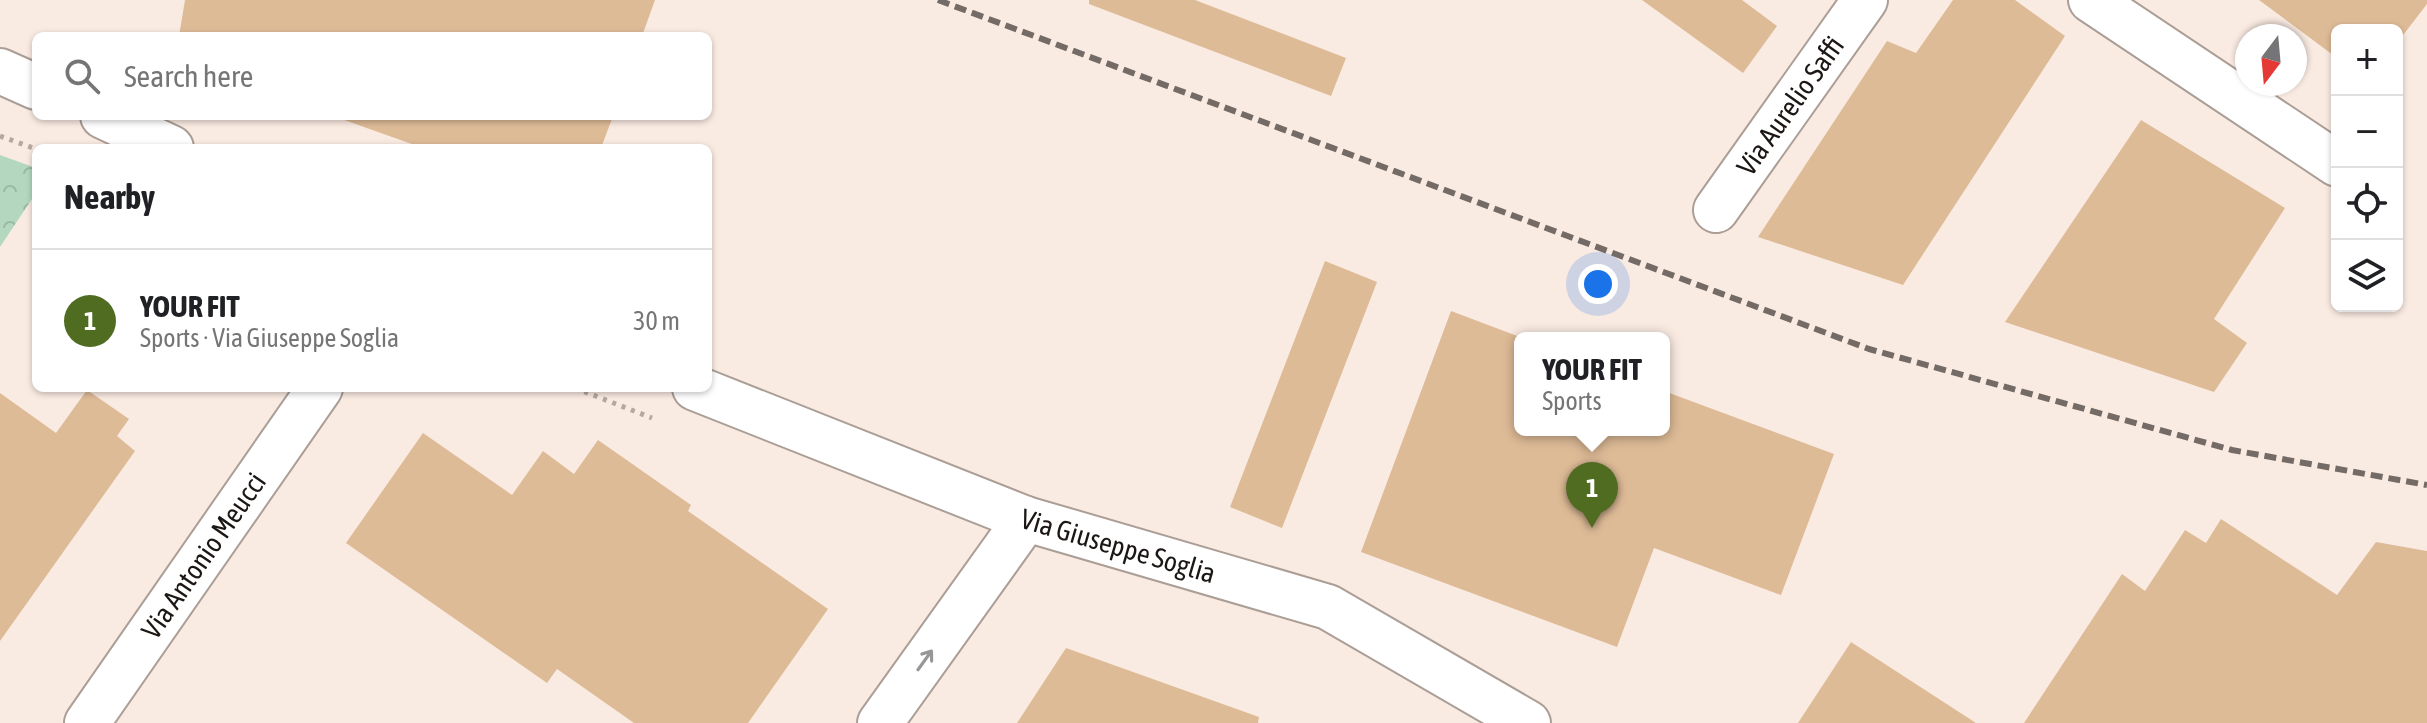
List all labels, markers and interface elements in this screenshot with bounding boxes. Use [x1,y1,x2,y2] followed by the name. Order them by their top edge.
[2235,24,2307,96] north arrow
[2331,24,2403,312] map controls
[2331,24,2403,96] button: +
[1730,30,1850,181] street label: Via Aurelio Saffi
[32,32,712,120] search box
[60,54,104,98] icon: search
[124,59,253,93] text: Search here
[2331,96,2403,168] button: −
[2331,168,2403,240] button: locate
[64,177,155,216] text: Nearby
[2331,240,2403,312] button: layers
[1578,264,1618,304] your location
[140,289,240,323] text: YOUR FIT
[84,306,96,336] text: 1
[633,306,680,336] text: 30 m
[140,323,399,353] text: Sports · Via Giuseppe Soglia
[1514,332,1670,436] popup
[1542,352,1642,386] text: YOUR FIT
[1542,386,1602,416] text: Sports
[1566,462,1618,528] pin: 1
[135,466,272,645] street label: Via Antonio Meucci
[1017,502,1219,589] street label: Via Giuseppe Soglia
[917,649,934,671] one-way arrow

